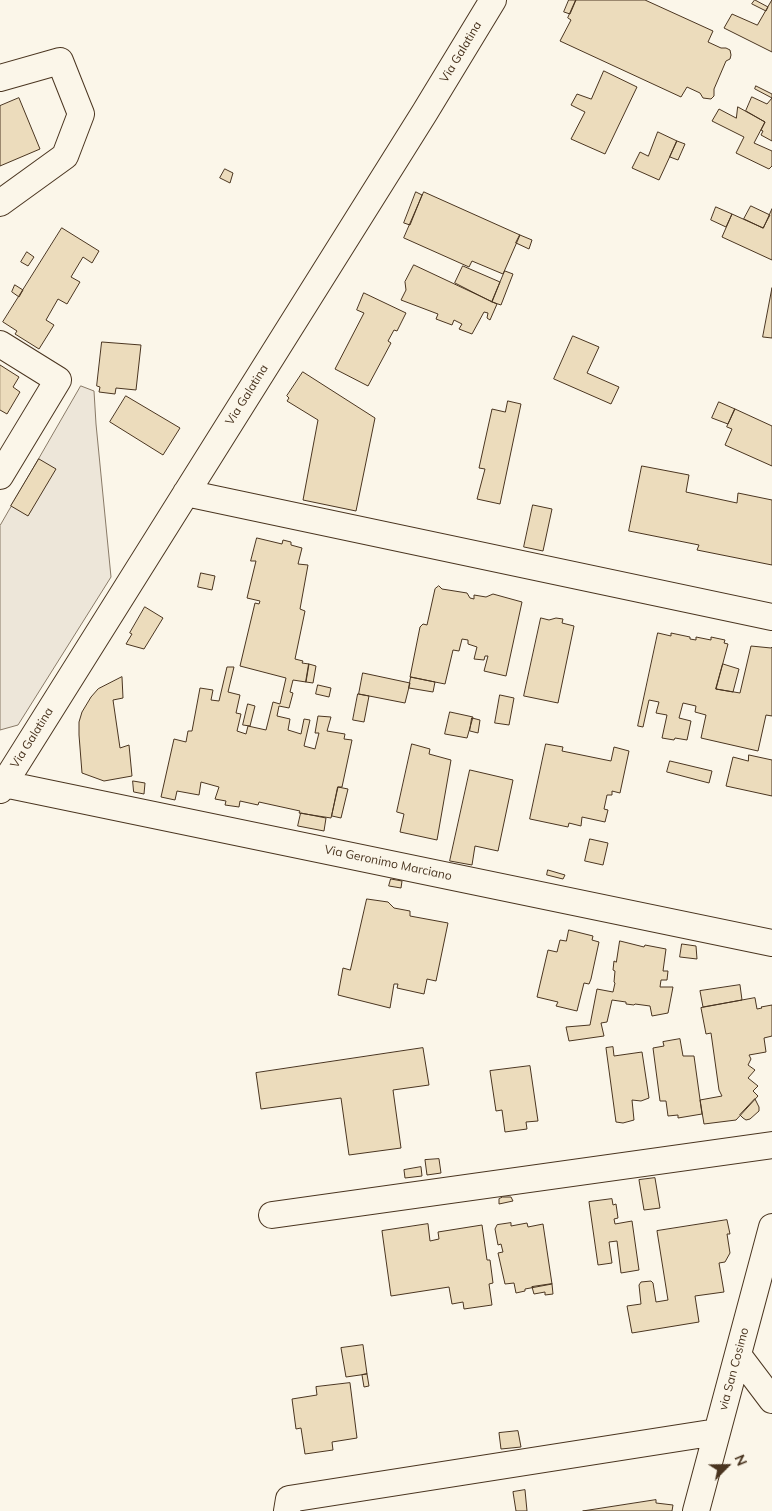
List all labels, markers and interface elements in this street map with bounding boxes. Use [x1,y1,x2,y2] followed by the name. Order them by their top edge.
[437,19,485,85] street label: Via Galatina
[223,362,271,428] street label: Via Galatina
[8,705,56,771] street label: Via Galatina
[323,842,453,884] street label: Via Geronimo Marciano
[716,1326,752,1412] street label: via San Cosimo
[702,1441,752,1491] north arrow
[730,1452,751,1469] text: N

